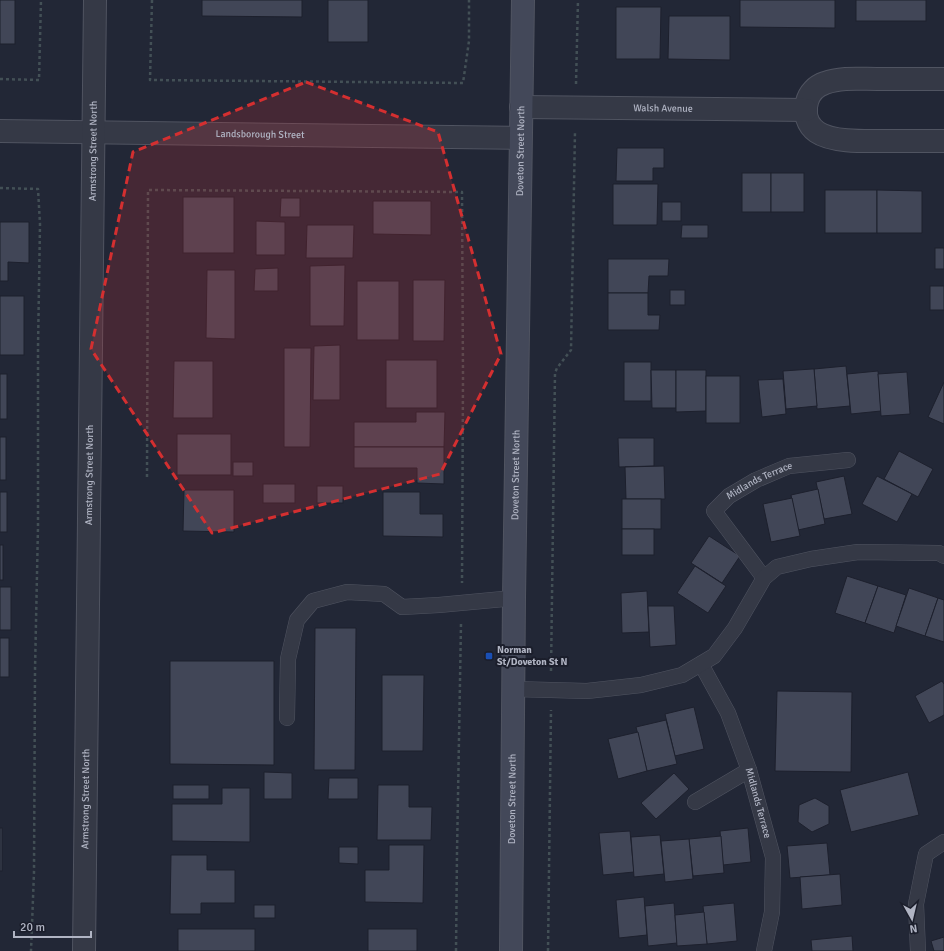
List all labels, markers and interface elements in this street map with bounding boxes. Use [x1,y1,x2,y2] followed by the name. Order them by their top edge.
[87,101,100,201] street label: Armstrong Street North
[633,102,693,115] street label: Walsh Avenue
[514,106,527,196] street label: Doveton Street North
[215,128,305,141] street label: Landsborough Street
[83,425,96,525] street label: Armstrong Street North
[509,430,523,520] street label: Doveton Street North
[724,460,793,502] street label: Midlands Terrace
[497,644,567,668] place label: Norman St/Doveton St N
[484,651,494,661] marker: Norman St/Doveton St N
[79,749,92,849] street label: Armstrong Street North
[506,754,519,844] street label: Doveton Street North
[743,766,774,840] street label: Midlands Terrace
[892,899,932,939] north arrow
[14,913,91,939] scale bar
[20,920,45,935] text: 20 m
[909,921,918,935] text: N

